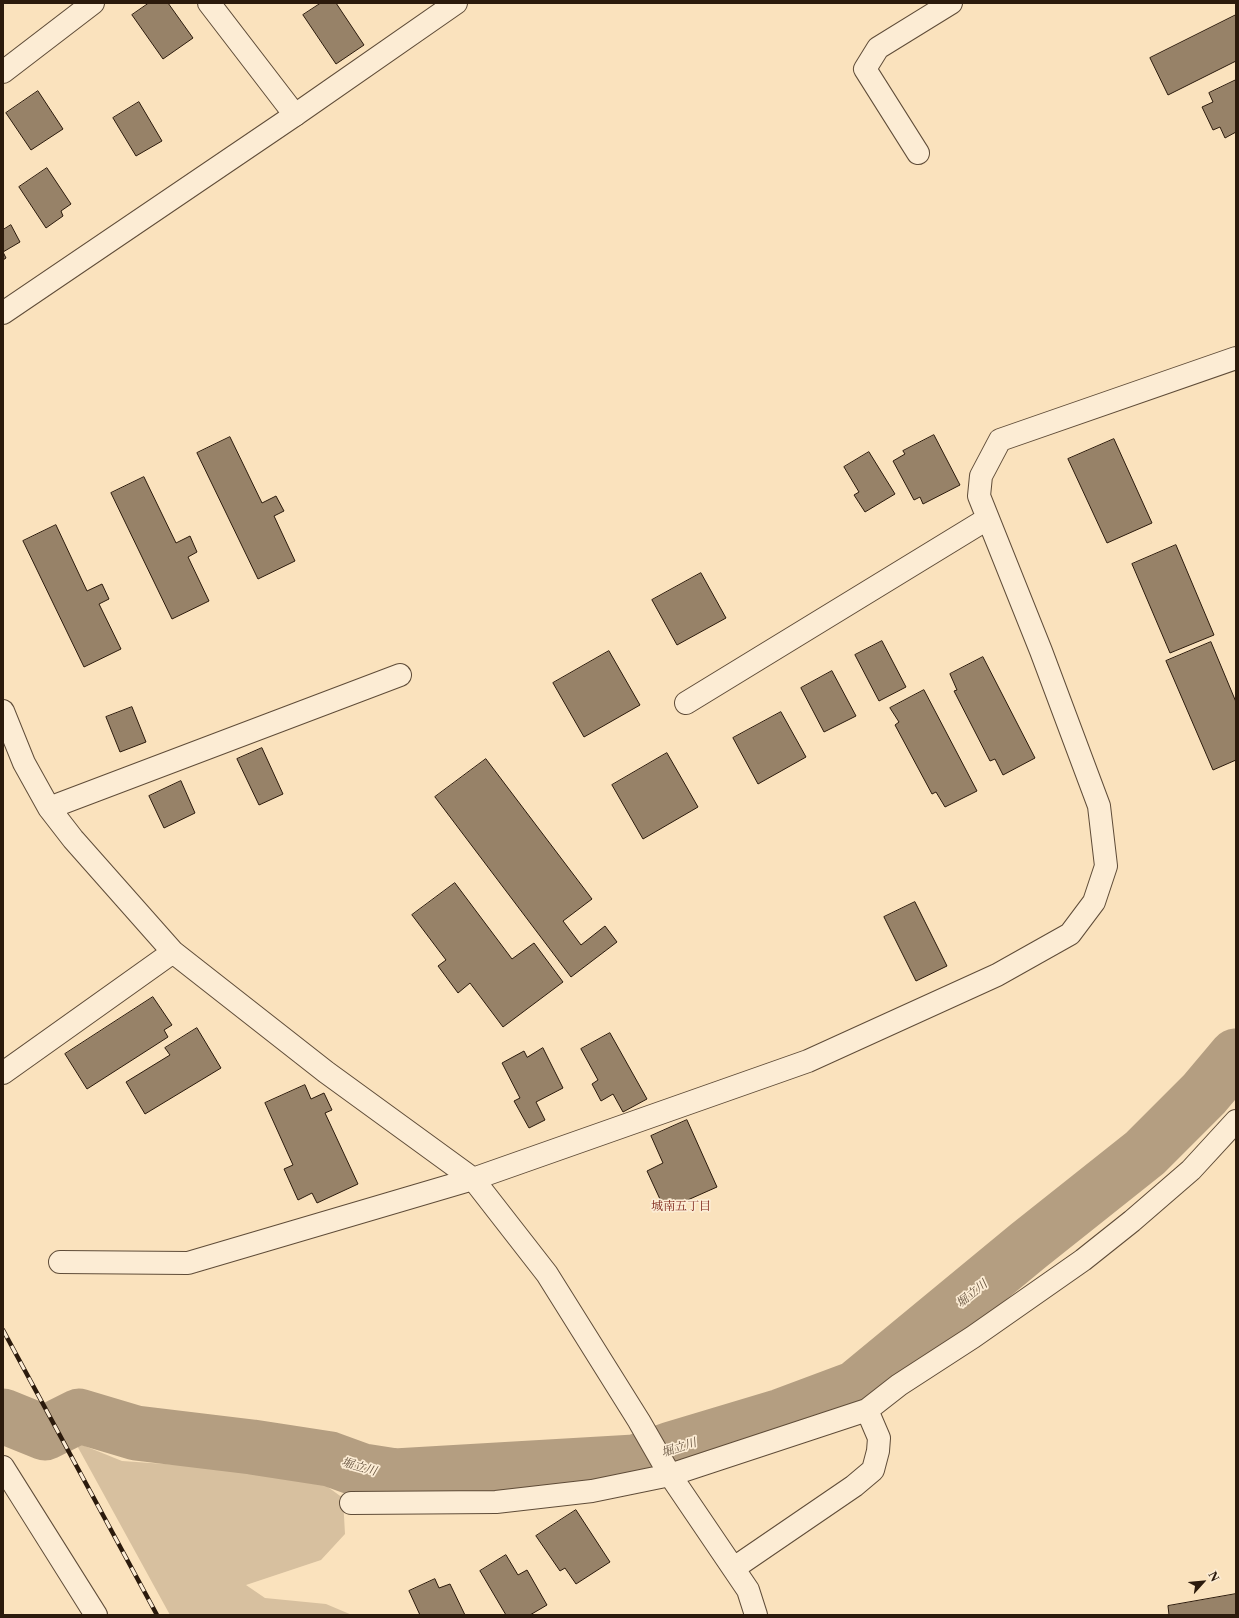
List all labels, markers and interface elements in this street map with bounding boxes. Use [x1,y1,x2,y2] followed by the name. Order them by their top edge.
[651,1200,711,1214] district label: 城南五丁目
[953,1277,991,1311] water label: 堀立川
[660,1436,698,1460] water label: 堀立川
[340,1455,378,1479] water label: 堀立川
[1183,1562,1223,1602] north arrow
[1205,1569,1222,1584] text: N

